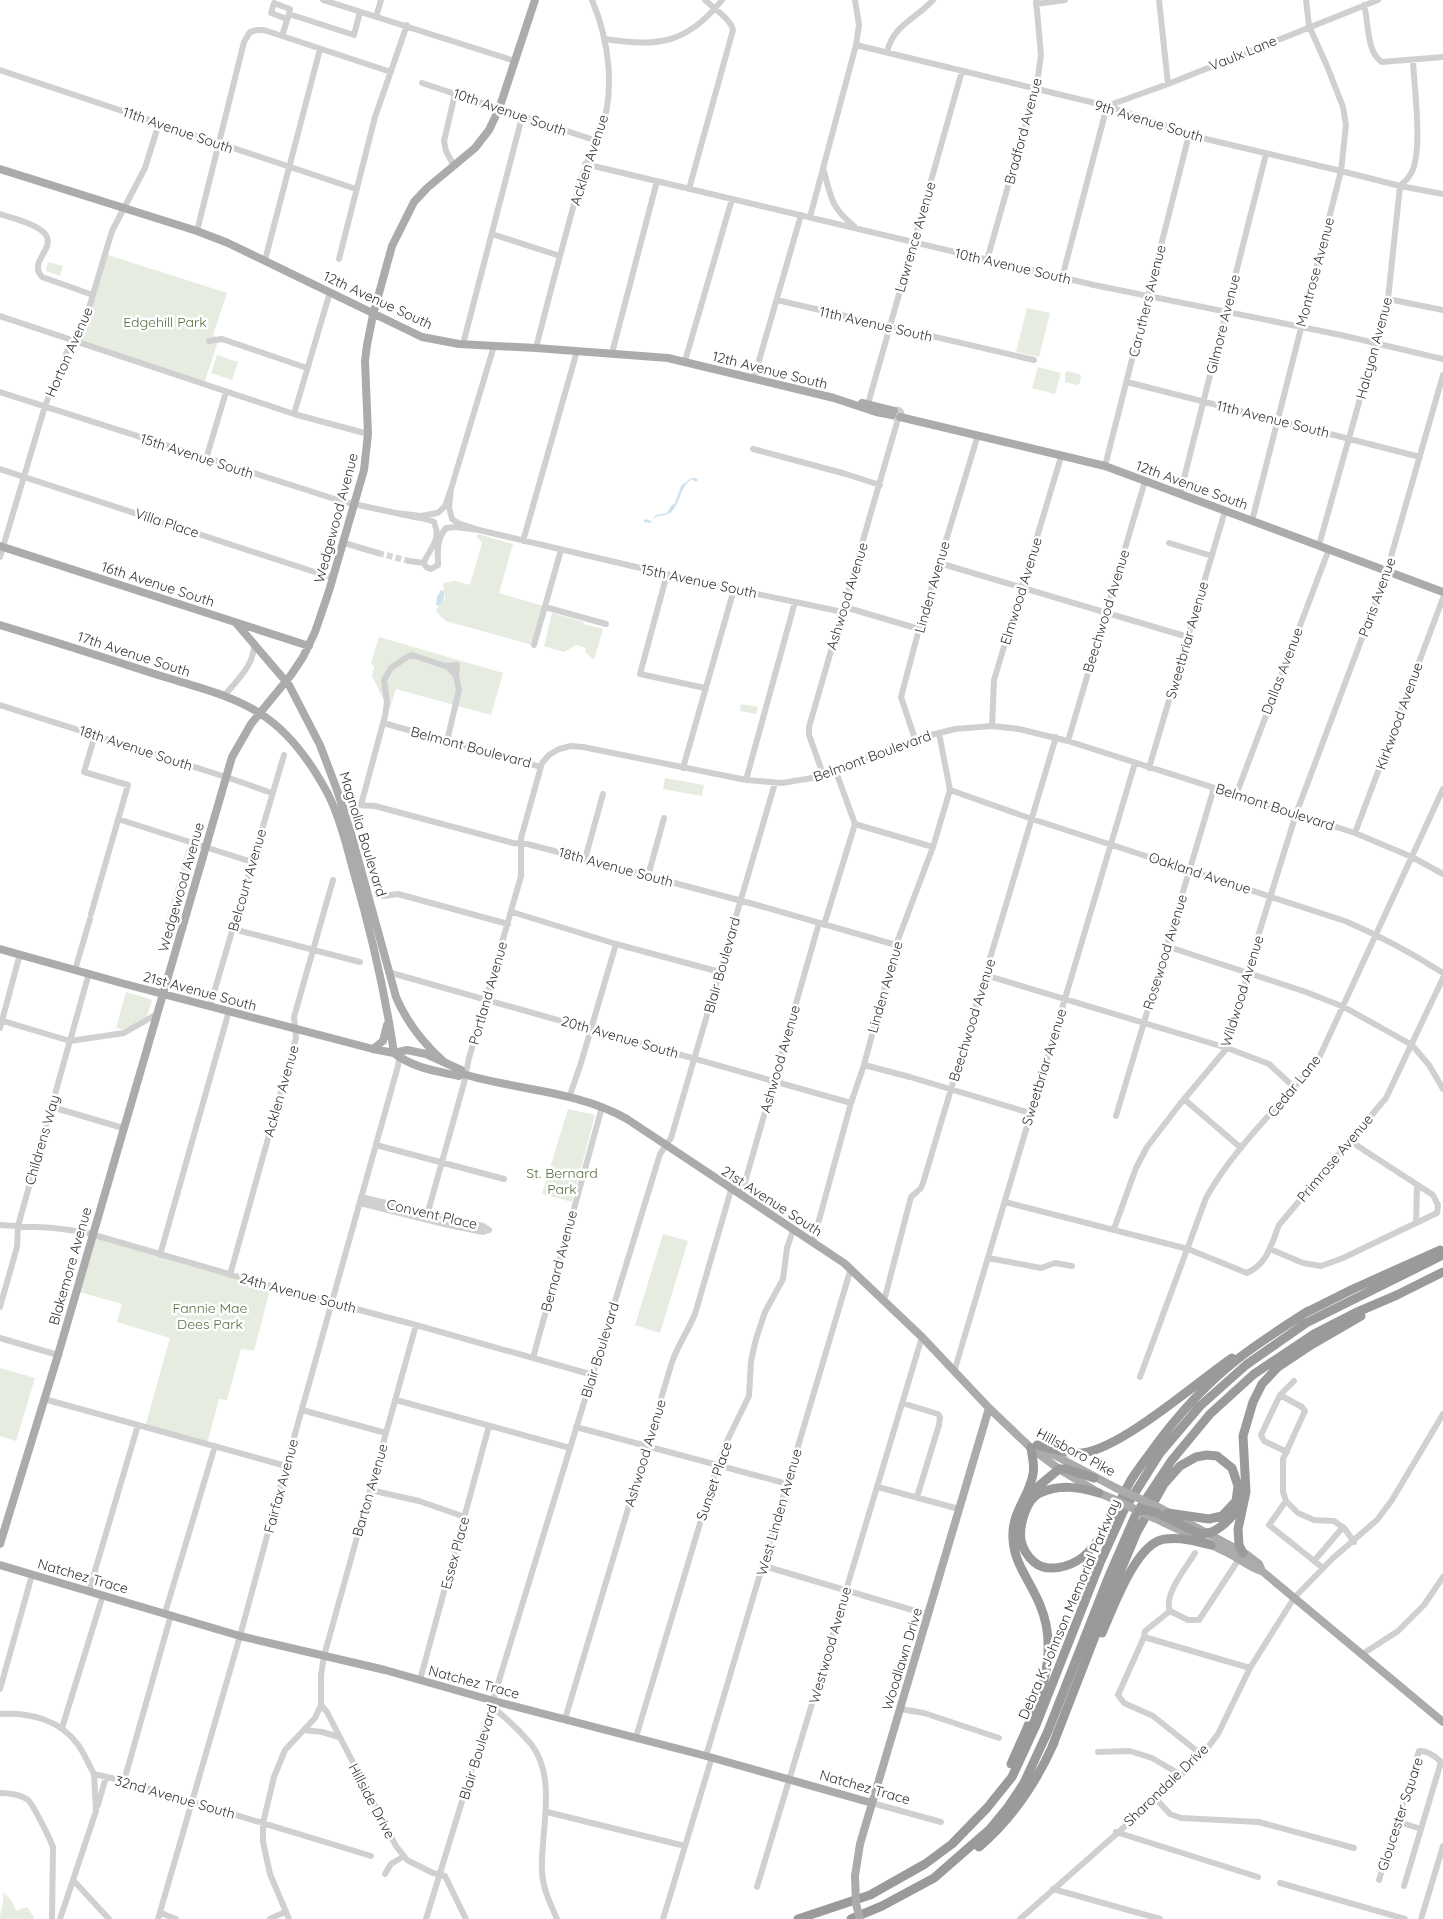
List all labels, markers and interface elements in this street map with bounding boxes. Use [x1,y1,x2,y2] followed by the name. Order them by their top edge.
[1207,31,1279,75] street label: Vaulx Lane
[1000,76,1046,186] street label: Bradford Avenue
[451,84,569,140] street label: 10th Avenue South
[1092,96,1206,146] street label: 9th Avenue South
[120,103,236,157] street label: 11th Avenue South
[566,112,612,208] street label: Acklen Avenue
[891,179,939,294] street label: Lawrence Avenue
[1292,215,1338,329] street label: Montrose Avenue
[1124,243,1170,359] street label: Caruthers Avenue
[953,244,1073,288] street label: 10th Avenue South
[321,267,435,333] street label: 12th Avenue South
[1202,272,1244,376] street label: Gilmore Avenue
[1352,295,1396,401] street label: Halcyon Avenue
[818,302,934,346] street label: 11th Avenue South
[41,304,97,400] street label: Horton Avenue
[123,313,207,331] park label: Edgehill Park
[710,347,830,393] street label: 12th Avenue South
[1215,396,1331,442] street label: 11th Avenue South
[138,429,256,483] street label: 15th Avenue South
[310,451,362,585] street label: Wedgewood Avenue
[1133,456,1251,514] street label: 12th Avenue South
[133,504,201,542] street label: Villa Place
[996,535,1046,647] street label: Elmwood Avenue
[910,539,954,635] street label: Linden Avenue
[822,540,872,652] street label: Ashwood Avenue
[1079,547,1133,675] street label: Beechwood Avenue
[1354,555,1400,639] street label: Paris Avenue
[99,557,217,611] street label: 16th Avenue South
[639,560,759,602] street label: 15th Avenue South
[1162,579,1212,701] street label: Sweetbriar Avenue
[1257,625,1307,717] street label: Dallas Avenue
[75,627,193,681] street label: 17th Avenue South
[1371,660,1427,772] street label: Kirkwood Avenue
[77,721,195,775] street label: 18th Avenue South
[409,722,533,772] street label: Belmont Boulevard
[811,726,933,786] street label: Belmont Boulevard
[335,769,391,899] street label: Magnolia Boulevard
[1213,779,1337,835] street label: Belmont Boulevard
[154,820,208,954] street label: Wedgewood Avenue
[224,827,270,933] street label: Belcourt Avenue
[557,843,675,891] street label: 18th Avenue South
[1147,848,1254,898] street label: Oakland Avenue
[1139,892,1191,1012] street label: Rosewood Avenue
[700,915,744,1015] street label: Blair Boulevard
[1216,933,1268,1049] street label: Wildwood Avenue
[465,939,511,1047] street label: Portland Avenue
[863,939,907,1035] street label: Linden Avenue
[945,956,999,1084] street label: Beechwood Avenue
[141,967,259,1015] street label: 21st Avenue South
[756,1003,804,1115] street label: Ashwood Avenue
[1018,1006,1070,1128] street label: Sweetbriar Avenue
[559,1012,681,1062] street label: 20th Avenue South
[259,1043,303,1139] street label: Acklen Avenue
[1263,1051,1325,1121] street label: Cedar Lane
[21,1093,63,1187] street label: Childrens Way
[1293,1110,1377,1206] street label: Primrose Avenue
[718,1162,826,1240] street label: 21st Avenue South
[526,1164,598,1198] park label: St. Bernard Park
[385,1195,479,1233] street label: Convent Place
[45,1205,95,1327] street label: Blakemore Avenue
[537,1208,581,1314] street label: Bernard Avenue
[238,1269,358,1317] street label: 24th Avenue South
[172,1299,248,1333] park label: Fannie Mae Dees Park
[577,1300,623,1400] street label: Blair Boulevard
[620,1397,670,1509] street label: Ashwood Avenue
[1033,1424,1119,1480] street label: Hillsboro Pike
[260,1437,302,1535] street label: Fairfax Avenue
[692,1439,736,1523] street label: Sunset Place
[348,1441,392,1539] street label: Barton Avenue
[752,1446,806,1577] street label: West Linden Avenue
[1014,1496,1124,1722] street label: Debra K Johnson Memorial Parkway
[437,1515,473,1591] street label: Essex Place
[36,1554,130,1598] street label: Natchez Trace
[805,1584,855,1706] street label: Westwood Avenue
[878,1605,926,1713] street label: Woodlawn Drive
[427,1661,522,1703] street label: Natchez Trace
[455,1702,501,1802] street label: Blair Boulevard
[1120,1740,1212,1830] street label: Sharondale Drive
[1373,1755,1427,1873] street label: Gloucester Square
[345,1760,399,1842] street label: Hillside Drive
[818,1765,912,1809] street label: Natchez Trace
[113,1771,237,1823] street label: 32nd Avenue South

